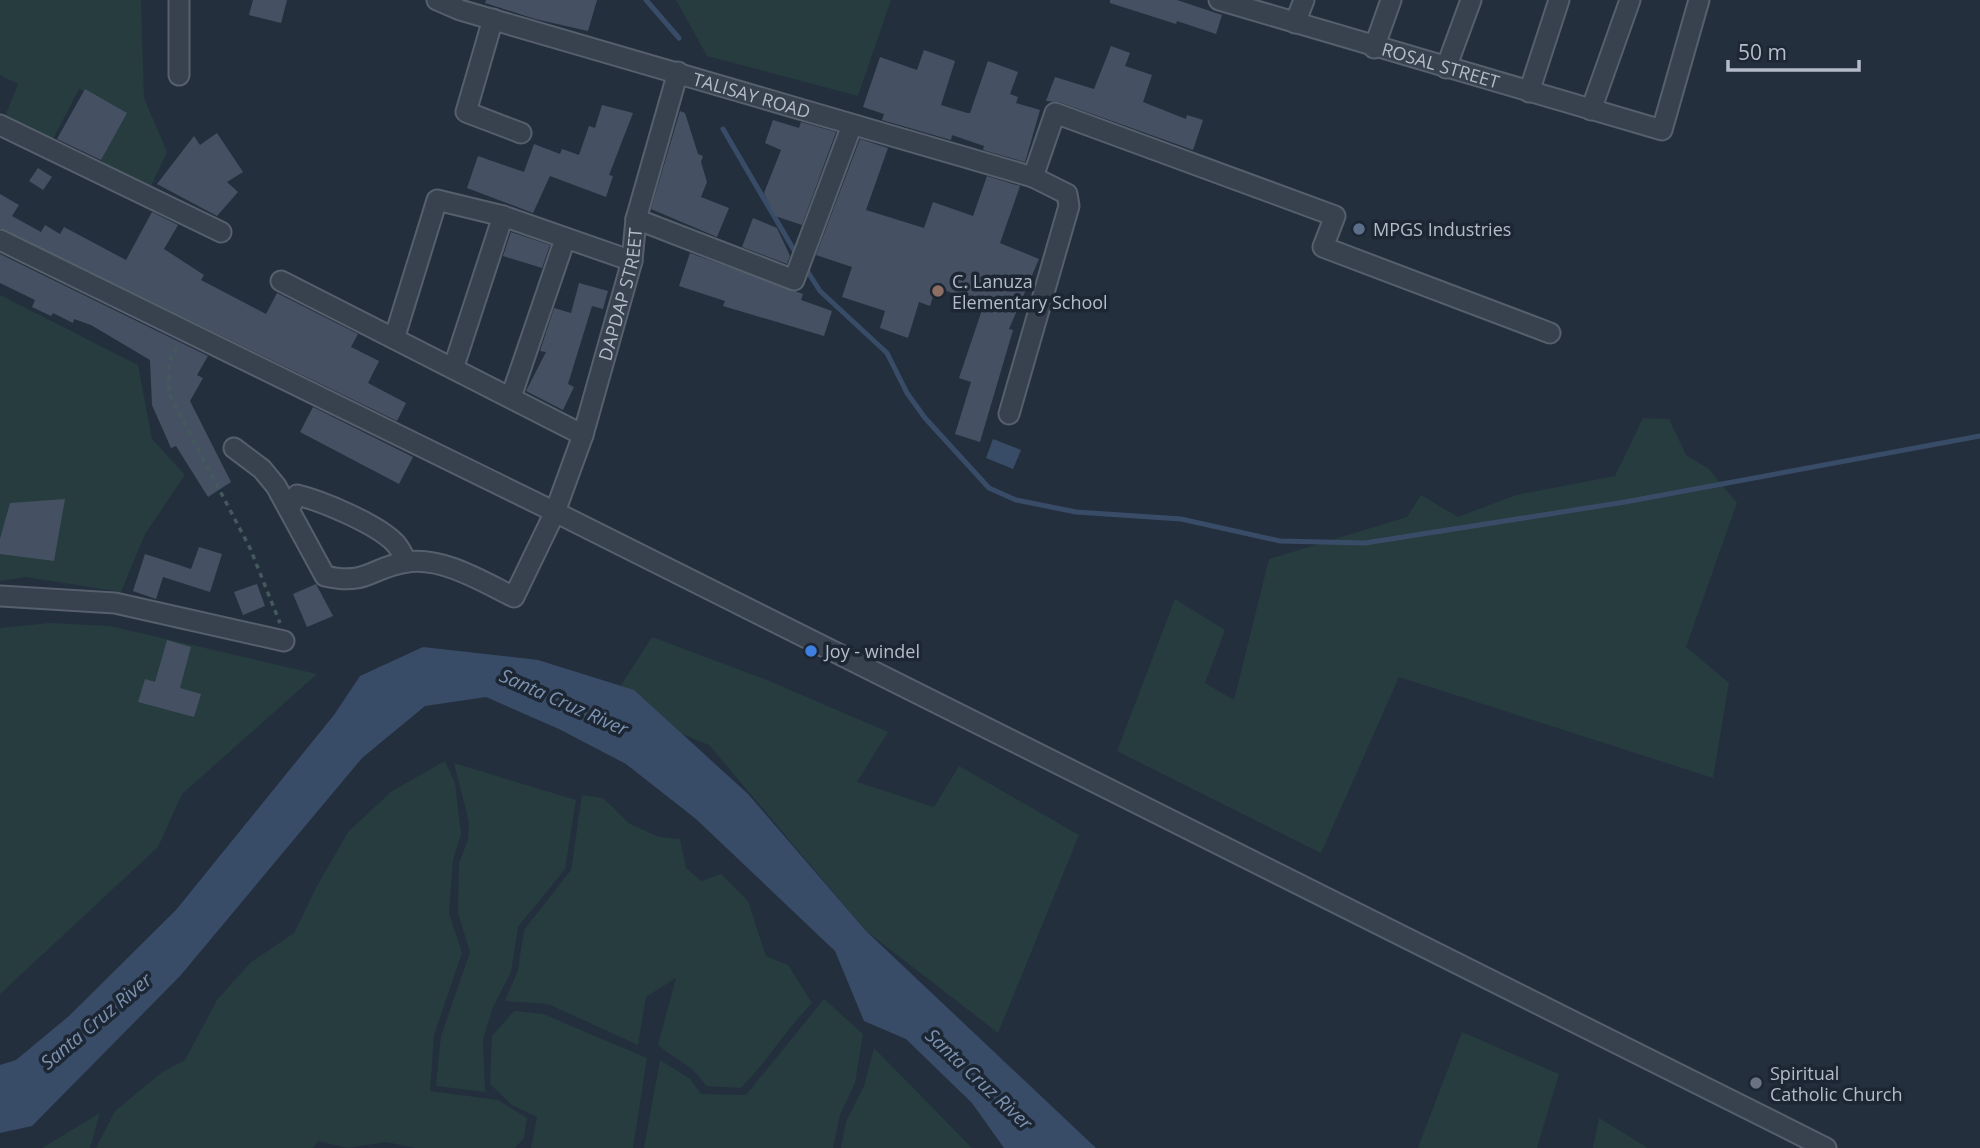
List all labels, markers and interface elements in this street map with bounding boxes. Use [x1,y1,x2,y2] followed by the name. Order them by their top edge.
[1728,28,1859,72] scale bar
[1379,36,1502,94] street label: ROSAL STREET
[1738,38,1787,66] text: 50 m
[690,67,813,124] street label: TALISAY ROAD
[1373,217,1511,241] place label: MPGS Industries
[1351,221,1367,237] marker: MPGS Industries
[593,227,647,363] street label: DAPDAP STREET
[952,269,1108,314] place label: C. Lanuza Elementary School
[930,283,946,299] marker: C. Lanuza Elementary School
[823,639,920,663] place label: Joy - windel
[803,643,819,659] marker: Joy - windel
[496,662,633,742] water label: Santa Cruz River
[35,966,158,1075] water label: Santa Cruz River
[920,1023,1039,1136] water label: Santa Cruz River
[1770,1061,1902,1106] place label: Spiritual Catholic Church
[1748,1075,1764,1091] marker: Spiritual Catholic Church

